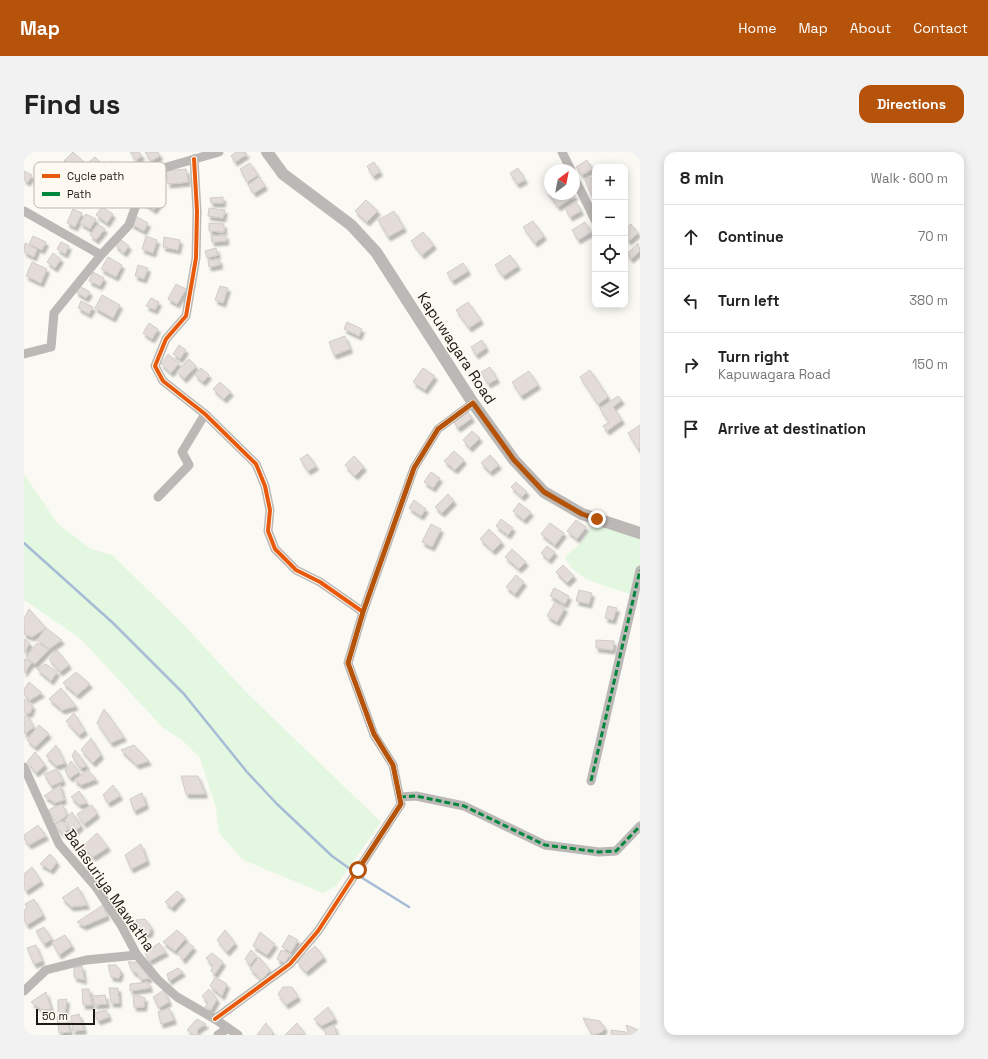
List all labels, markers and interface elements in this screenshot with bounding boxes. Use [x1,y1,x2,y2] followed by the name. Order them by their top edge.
[20,16,60,41] text: Map
[738,19,776,37] text: Home
[798,19,828,37] text: Map
[850,19,891,37] text: About
[913,19,968,37] text: Contact
[859,85,964,123] button: Directions
[24,86,121,122] text: Find us
[34,162,166,208] legend
[544,164,580,200] north arrow
[592,164,628,308] map controls
[592,164,628,200] button: +
[680,167,724,189] text: 8 min
[67,169,124,183] text: Cycle path
[871,170,948,187] text: Walk · 600 m
[67,187,91,201] text: Path
[592,200,628,236] button: −
[680,226,702,248] icon: ahead
[718,227,784,246] text: Continue
[918,228,948,245] text: 70 m
[592,236,628,272] button: locate
[592,272,628,308] button: layers
[414,288,500,408] street label: Kapuwagara Road
[680,290,702,312] icon: left
[718,291,780,310] text: Turn left
[909,292,948,309] text: 380 m
[718,347,789,366] text: Turn right
[680,354,702,376] icon: right
[912,356,948,373] text: 150 m
[718,366,831,383] text: Kapuwagara Road
[680,418,702,440] icon: arrive
[718,419,866,438] text: Arrive at destination
[588,510,606,528] route end
[61,825,160,955] street label: Balasuriya Mawatha
[349,861,367,879] route start
[36,1007,95,1026] scale bar
[42,1009,68,1023] text: 50 m

